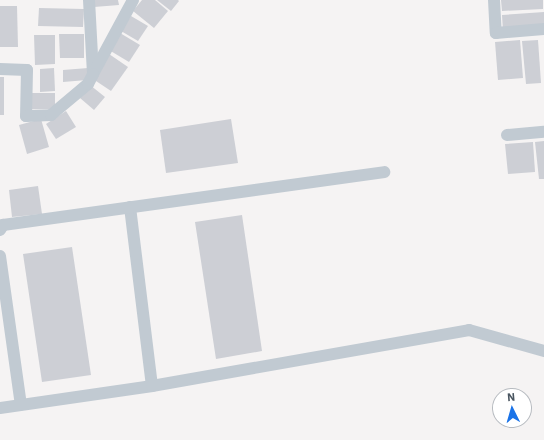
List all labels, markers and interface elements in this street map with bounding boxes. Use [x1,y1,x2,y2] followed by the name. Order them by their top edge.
[492,388,532,428] north arrow
[506,390,516,404] text: N

